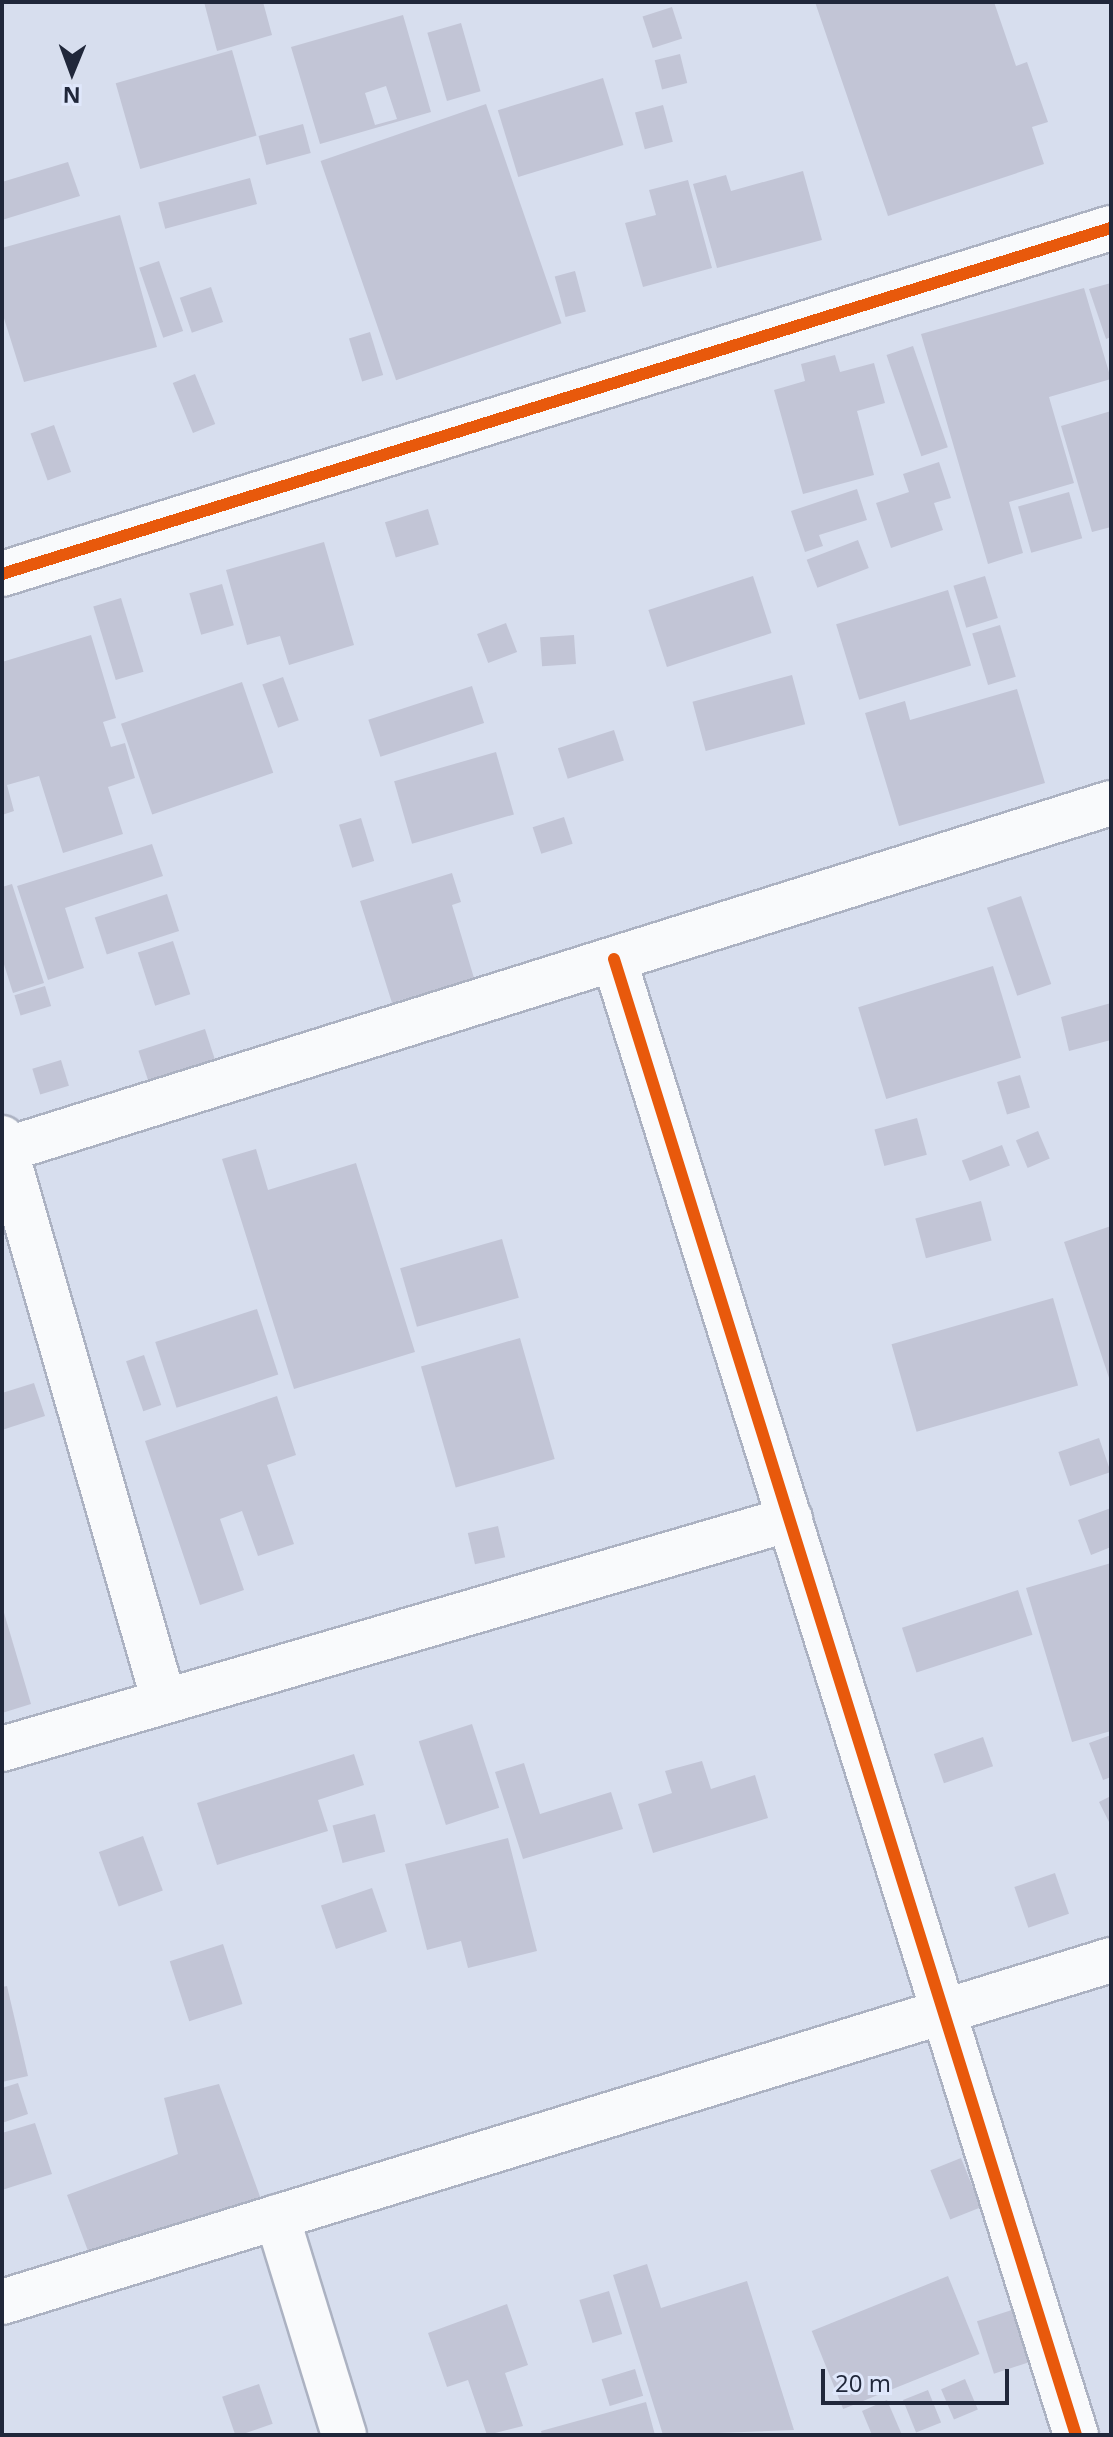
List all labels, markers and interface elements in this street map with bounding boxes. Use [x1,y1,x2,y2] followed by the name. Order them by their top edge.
[32,32,112,112] north arrow
[62,81,81,111] text: N
[825,2353,1013,2403] scale bar
[835,2366,891,2399] text: 20 m

